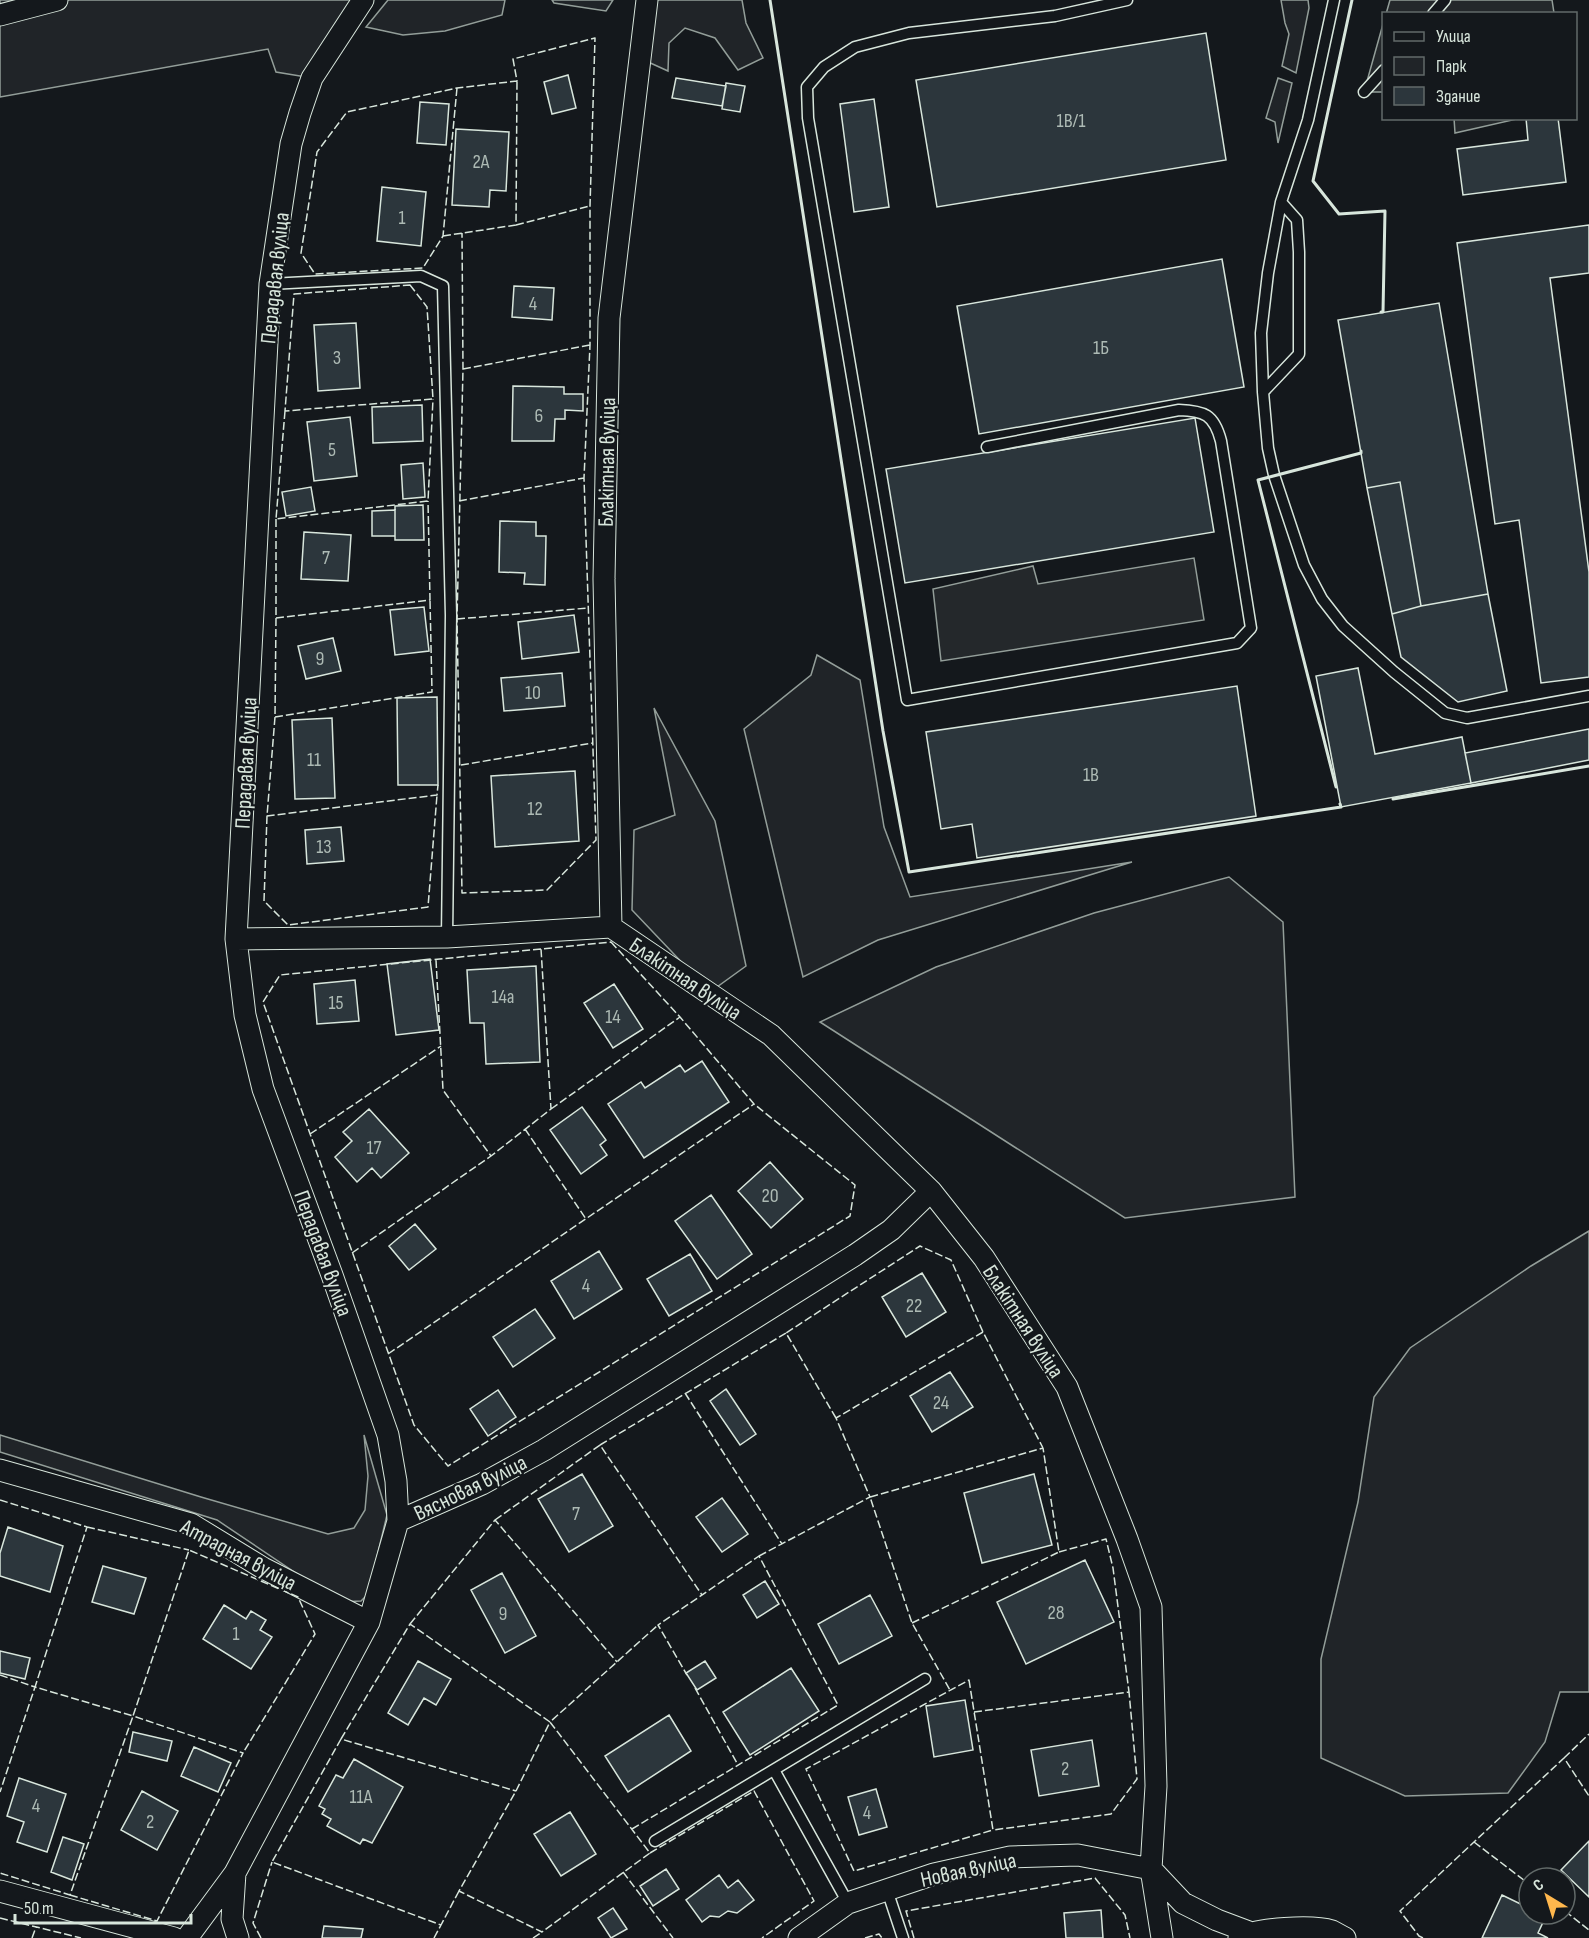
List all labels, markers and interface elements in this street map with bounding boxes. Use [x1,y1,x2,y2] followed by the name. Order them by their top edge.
[1382,12,1577,120] legend
[1436,26,1471,47] text: Улица
[1436,56,1467,77] text: Парк
[1436,86,1481,107] text: Здание
[1057,109,1085,133] house number: 1В/1
[473,150,490,174] house number: 2А
[399,206,406,230] house number: 1
[255,211,296,345] street label: Перадавая вуліца
[529,292,537,316] house number: 4
[1093,336,1109,360] house number: 1Б
[333,346,341,370] house number: 3
[593,397,622,527] street label: Блакітная вуліца
[535,404,543,428] house number: 6
[328,438,336,462] house number: 5
[322,546,330,570] house number: 7
[316,647,324,671] house number: 9
[525,681,541,705] house number: 10
[230,696,263,830] street label: Перадавая вуліца
[307,748,321,772] house number: 11
[1083,763,1099,787] house number: 1В
[527,797,543,821] house number: 12
[316,835,332,859] house number: 13
[624,932,746,1027] street label: Блакітная вуліца
[491,985,515,1009] house number: 14а
[328,991,344,1015] house number: 15
[605,1005,621,1029] house number: 14
[367,1136,381,1160] house number: 17
[761,1184,779,1208] house number: 20
[287,1187,358,1320] street label: Перадавая вуліца
[976,1260,1069,1383] street label: Блакітная вуліца
[582,1274,590,1298] house number: 4
[906,1294,922,1318] house number: 22
[933,1391,949,1415] house number: 24
[410,1449,532,1527] street label: Вясновая вуліца
[572,1502,580,1526] house number: 7
[175,1513,301,1597] street label: Атрадная вуліца
[1048,1601,1065,1625] house number: 28
[499,1602,507,1626] house number: 9
[233,1622,240,1646] house number: 1
[1061,1757,1069,1781] house number: 2
[350,1785,373,1809] house number: 11А
[32,1794,40,1818] house number: 4
[863,1801,871,1825] house number: 4
[146,1810,154,1834] house number: 2
[918,1847,1019,1894] street label: Новая вуліца
[1517,1866,1577,1926] north arrow
[1530,1875,1548,1895] text: С
[15,1887,190,1925] scale bar
[24,1898,54,1919] text: 50 m

